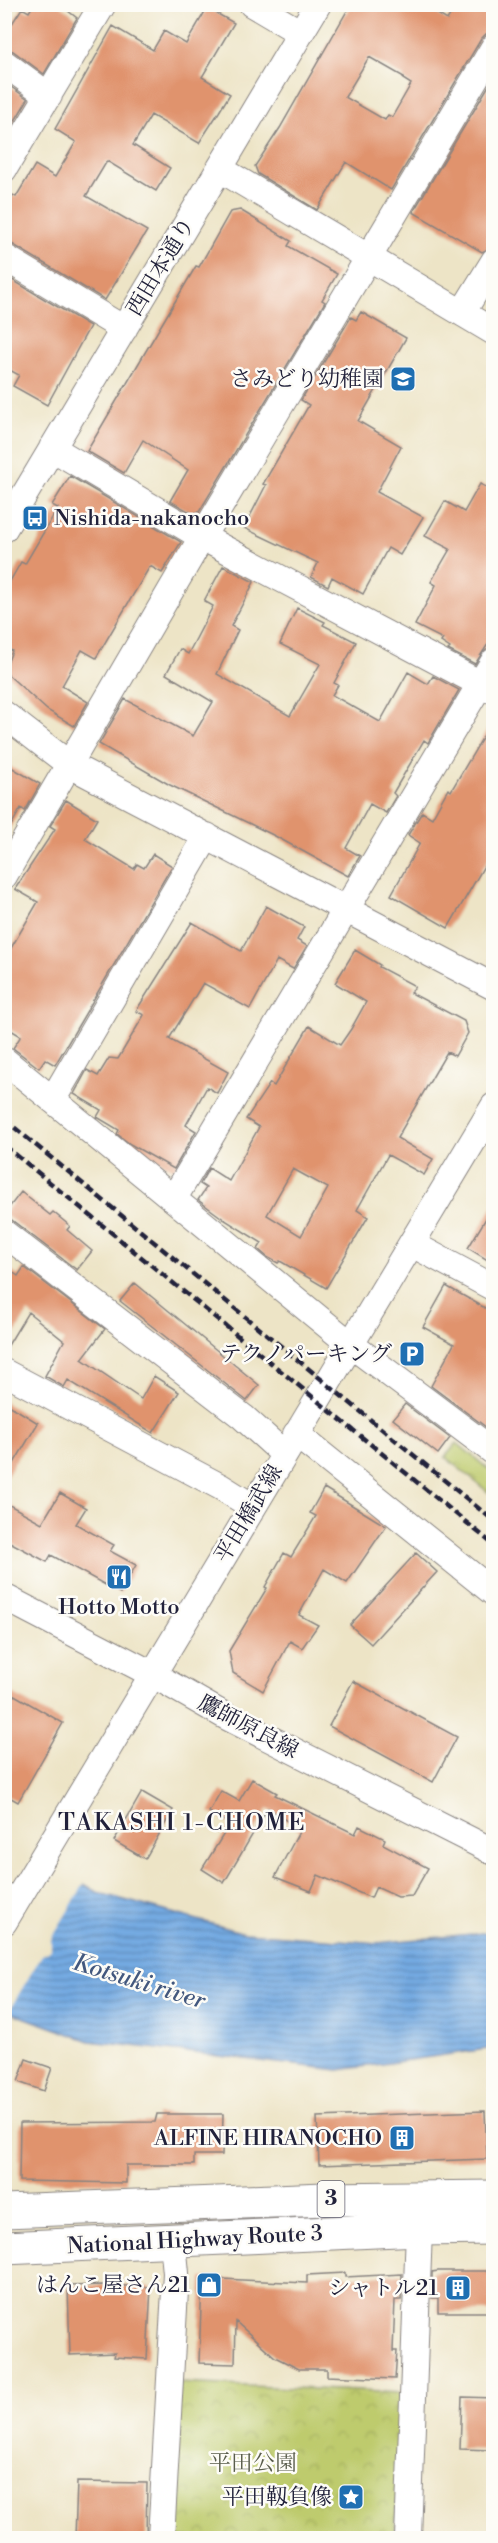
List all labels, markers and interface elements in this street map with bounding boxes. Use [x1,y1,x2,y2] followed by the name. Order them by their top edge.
[121,213,201,321] street label: 西田本通り
[388,364,418,394] school or university icon: さみどり幼稚園
[230,366,384,393] place label: さみどり幼稚園
[20,503,50,533] bus stop icon: Nishida-nakanocho
[54,505,249,532] place label: Nishida-nakanocho
[397,1339,427,1369] parking icon: テクノパーキング
[220,1341,392,1368] place label: テクノパーキング
[209,1460,289,1568] street label: 平田橋武線
[104,1562,134,1592] restaurant icon: Hotto Motto
[58,1594,180,1621] place label: Hotto Motto
[193,1689,303,1765] street label: 鷹師原良線
[58,1808,306,1838] district label: TAKASHI 1-CHOME
[69,1948,210,2017] water label: Kotsuki river
[387,2123,417,2153] building icon: ALFINE HIRANOCHO
[153,2125,382,2152] place label: ALFINE HIRANOCHO
[318,2181,344,2217] road number: 3
[67,2220,323,2260] street label: National Highway Route 3
[194,2270,224,2300] shop icon: はんこ屋さん21
[36,2272,191,2299] place label: はんこ屋さん21
[443,2273,473,2303] building icon: シャトル21
[328,2275,439,2302] place label: シャトル21
[209,2450,297,2477] park label: 平田公園
[336,2482,366,2512] place icon: 平田靱負像
[222,2484,332,2511] place label: 平田靱負像

